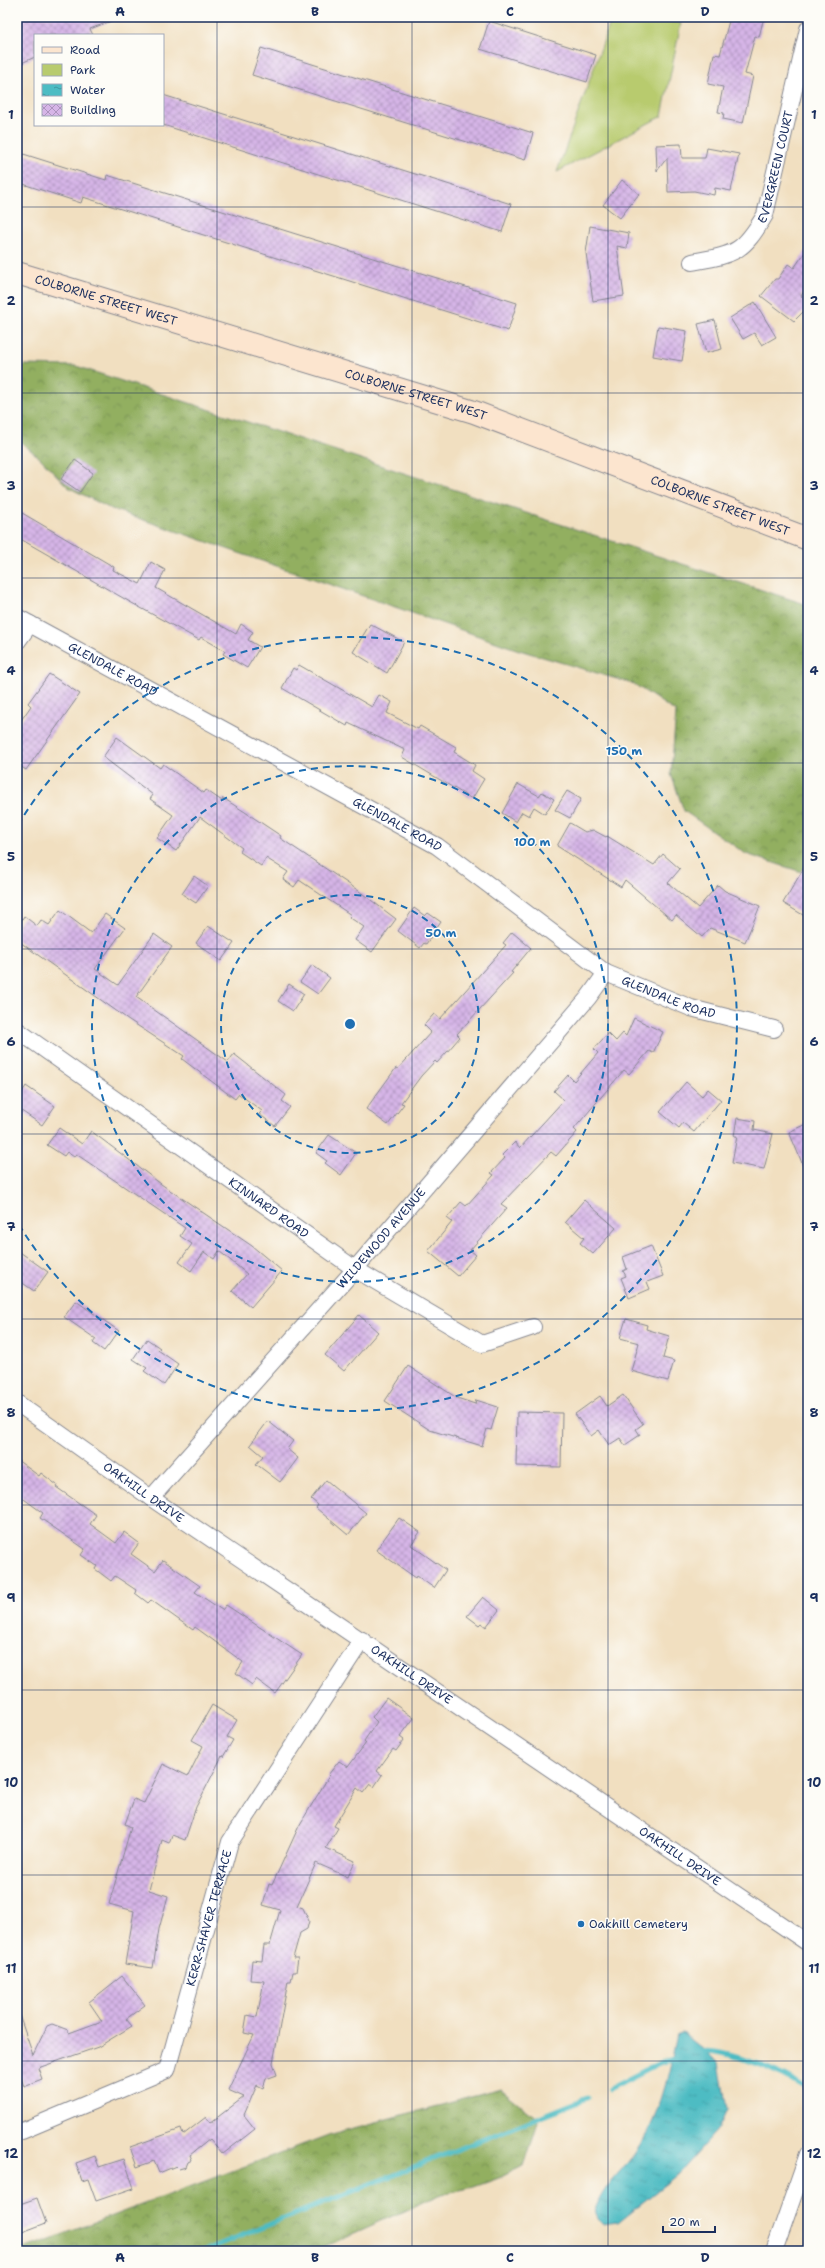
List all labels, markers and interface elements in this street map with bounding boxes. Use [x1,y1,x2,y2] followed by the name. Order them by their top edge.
[115,3,125,20] text: A
[311,3,319,20] text: B
[506,3,514,20] text: C
[700,3,710,20] text: D
[34,34,164,126] legend
[70,42,101,58] text: Road
[70,62,96,78] text: Park
[70,82,106,98] text: Water
[70,102,116,118] text: Building
[8,106,14,123] text: 1
[811,106,817,123] text: 1
[754,108,797,227] street label: EVERGREEN COURT
[33,271,180,329] street label: COLBORNE STREET WEST
[6,292,16,309] text: 2
[809,292,819,309] text: 2
[343,365,490,424] street label: COLBORNE STREET WEST
[648,472,793,540] street label: COLBORNE STREET WEST
[6,477,16,494] text: 3
[809,477,819,494] text: 3
[65,638,160,700] street label: GLENDALE ROAD
[6,662,16,679] text: 4
[809,662,819,679] text: 4
[606,743,642,759] text: 150 m
[350,793,445,855] street label: GLENDALE ROAD
[514,834,551,850] text: 100 m
[7,848,15,865] text: 5
[810,848,818,865] text: 5
[426,925,457,941] text: 50 m
[619,972,717,1022] street label: GLENDALE ROAD
[343,1017,357,1031] centre of rings
[6,1033,16,1050] text: 6
[809,1033,819,1050] text: 6
[225,1174,312,1242] street label: KINNARD ROAD
[333,1185,429,1292] street label: WILDEWOOD AVENUE
[6,1218,16,1235] text: 7
[809,1218,819,1235] text: 7
[6,1404,16,1421] text: 8
[809,1404,819,1421] text: 8
[100,1459,187,1526] street label: OAKHILL DRIVE
[6,1589,16,1606] text: 9
[809,1589,819,1606] text: 9
[368,1641,456,1708] street label: OAKHILL DRIVE
[4,1774,18,1791] text: 10
[807,1774,821,1791] text: 10
[636,1823,724,1890] street label: OAKHILL DRIVE
[183,1848,235,1988] street label: KERR-SHAVER TERRACE
[589,1916,688,1932] place label: Oakhill Cemetery
[576,1919,586,1929] marker: Oakhill Cemetery
[5,1960,17,1977] text: 11
[808,1960,820,1977] text: 11
[4,2145,18,2162] text: 12
[807,2145,821,2162] text: 12
[663,2208,715,2234] scale bar
[669,2214,700,2230] text: 20 m
[115,2249,125,2266] text: A
[311,2249,319,2266] text: B
[506,2249,514,2266] text: C
[700,2249,710,2266] text: D

